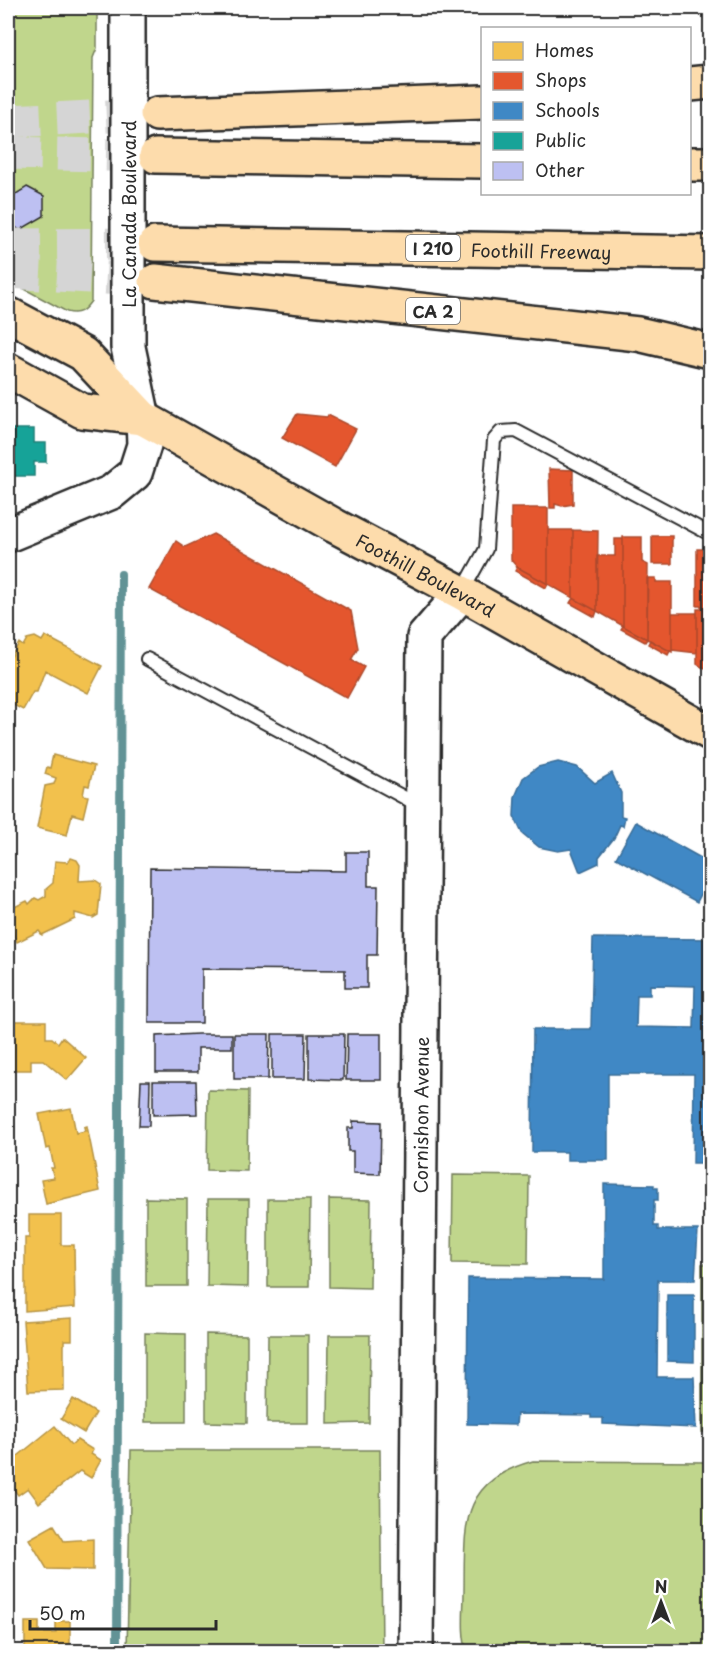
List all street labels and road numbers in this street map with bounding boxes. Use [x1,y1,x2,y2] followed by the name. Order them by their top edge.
[115,120,142,308] street label: La Canada Boulevard
[406,235,460,261] road number: I 210
[470,236,612,265] street label: Foothill Freeway
[406,298,460,324] road number: CA 2
[351,526,501,623] street label: Foothill Boulevard
[406,1036,434,1194] street label: Cornishon Avenue

